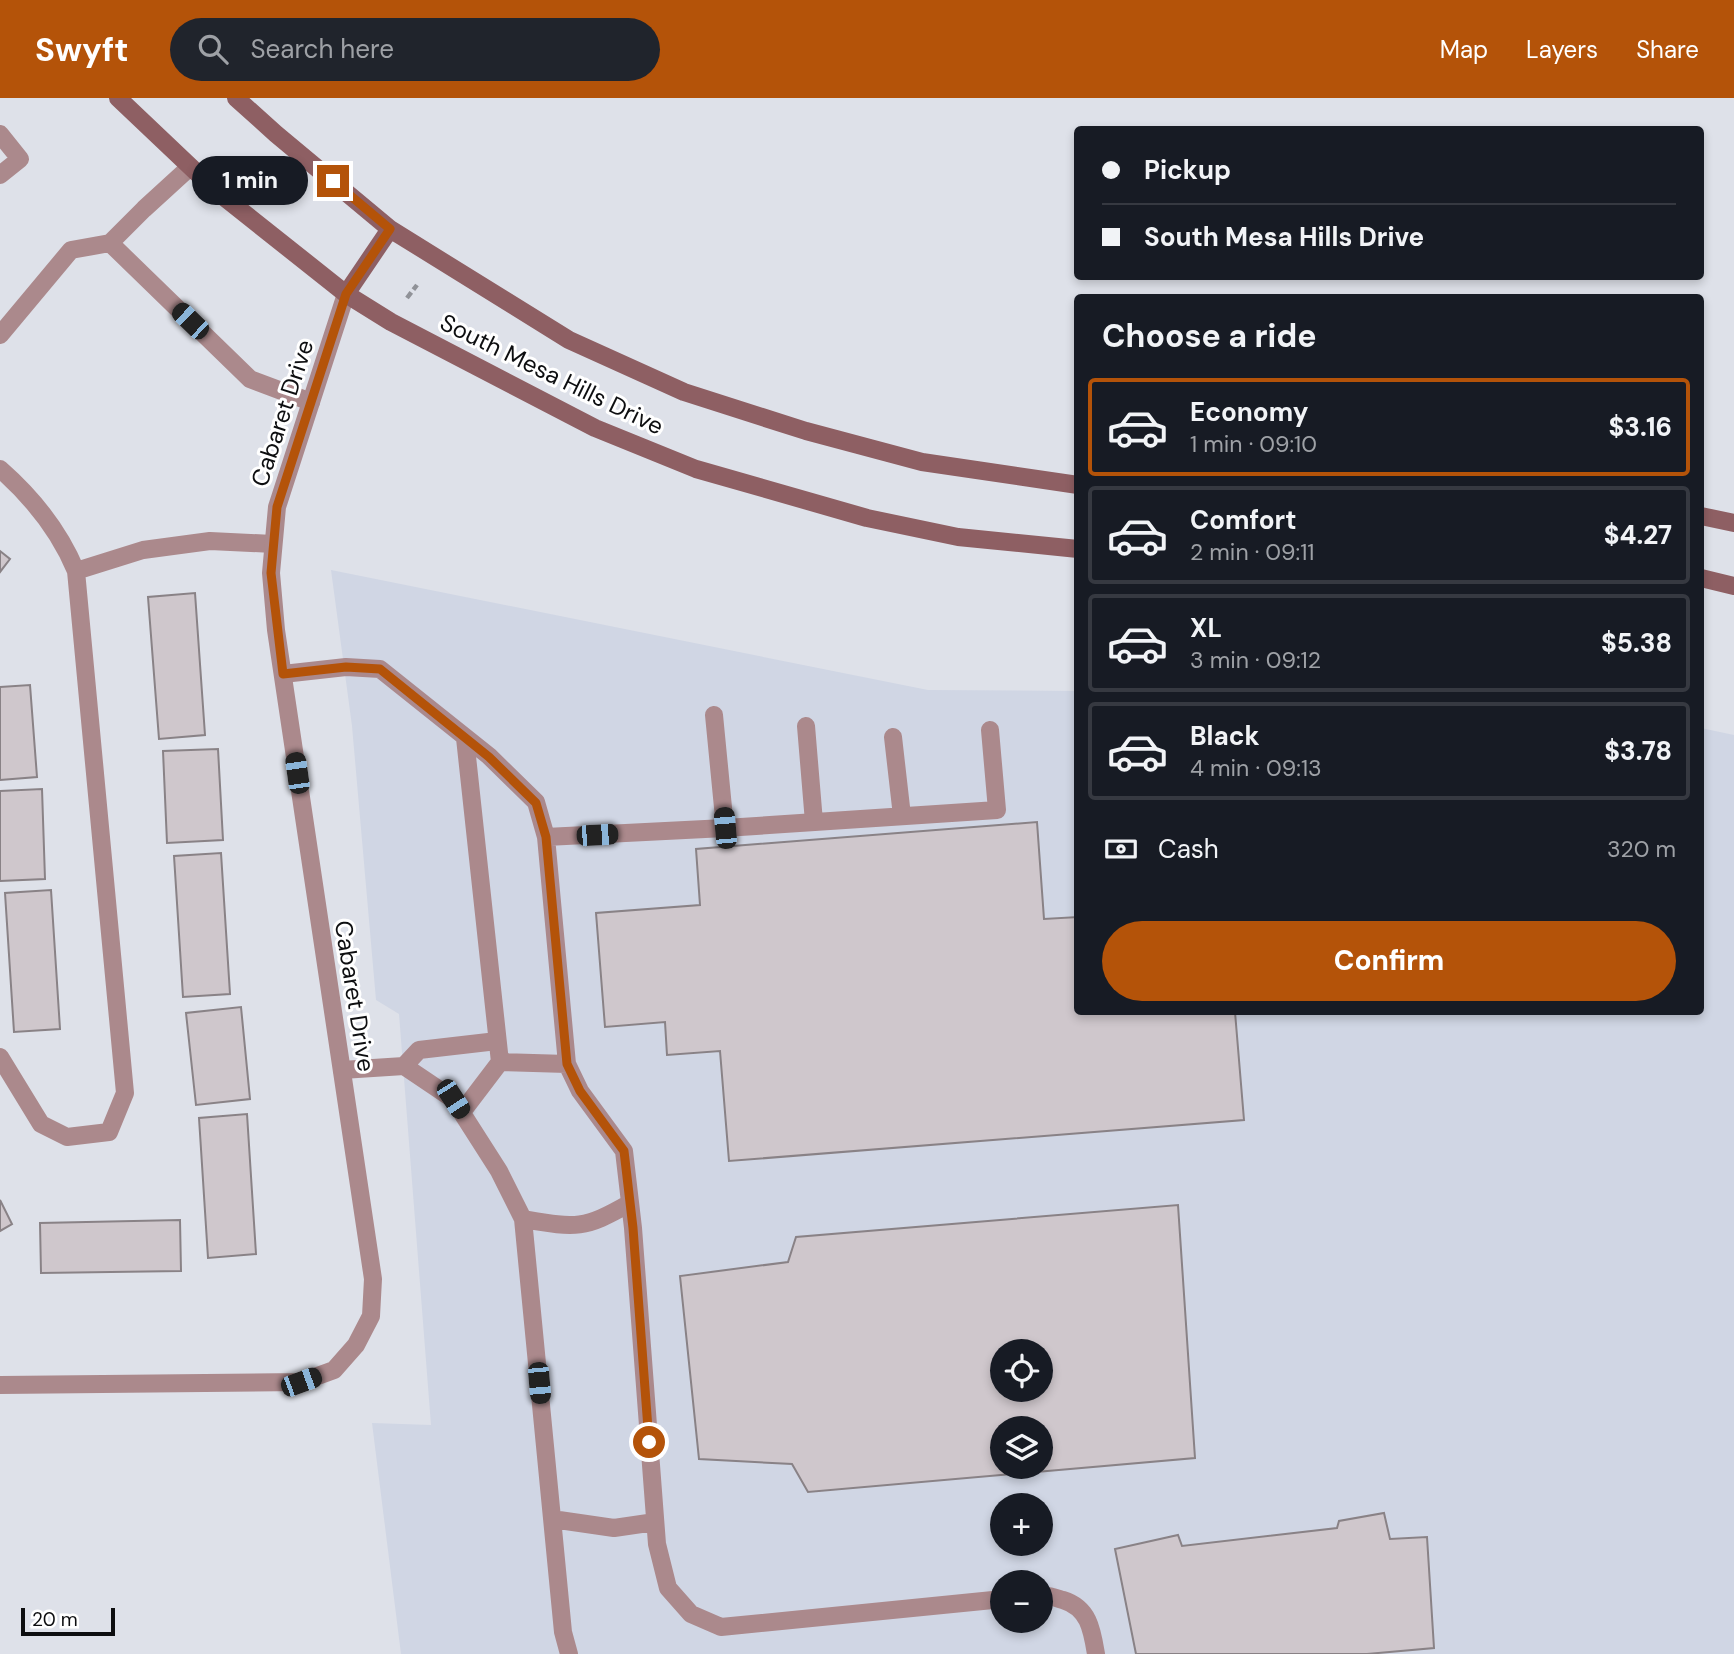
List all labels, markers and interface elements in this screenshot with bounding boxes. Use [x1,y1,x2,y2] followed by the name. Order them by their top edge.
[170,18,660,81] search box
[35,28,128,71] text: Swyft
[194,30,232,68] icon: search
[250,32,394,66] text: Search here
[1440,34,1488,65] text: Map
[1526,34,1598,65] text: Layers
[1636,34,1699,65] text: Share
[1144,153,1231,187] text: Pickup
[193,156,308,206] callout: 1 min
[222,165,278,195] text: 1 min
[317,165,349,197] route end
[1144,220,1424,254] text: South Mesa Hills Drive
[168,299,213,343] car
[435,306,669,442] street label: South Mesa Hills Drive
[1102,315,1317,357] text: Choose a ride
[244,336,320,490] street label: Cabaret Drive
[1190,395,1308,429] text: Economy
[1106,396,1169,459] icon: car
[1609,410,1672,444] text: $3.16
[1190,429,1317,459] text: 1 min · 09:10
[1190,503,1296,537] text: Comfort
[1106,504,1169,567] icon: car
[1604,518,1672,552] text: $4.27
[1190,537,1315,567] text: 2 min · 09:11
[1190,611,1222,645] text: XL
[1106,612,1169,675] icon: car
[1601,626,1672,660] text: $5.38
[1190,645,1321,675] text: 3 min · 09:12
[1190,719,1260,753] text: Black
[1106,720,1169,783] icon: car
[1604,734,1672,768] text: $3.78
[284,751,311,795] car
[1190,753,1322,783] text: 4 min · 09:13
[713,806,738,850] car
[576,823,619,847] car
[1102,830,1140,868] icon: cash
[1158,832,1219,866] text: Cash
[1607,834,1676,864] text: 320 m
[328,918,382,1074] street label: Cabaret Drive
[1102,921,1676,1001] button: Confirm
[433,1076,474,1122] car
[990,1339,1053,1633] map controls
[990,1339,1053,1402] button: locate
[527,1361,552,1405] car
[278,1365,325,1399] car
[990,1416,1053,1479] button: layers
[633,1426,665,1458] route start
[990,1493,1053,1556] button: +
[990,1570,1053,1633] button: −
[21,1605,116,1637] scale bar
[32,1607,78,1632] text: 20 m

